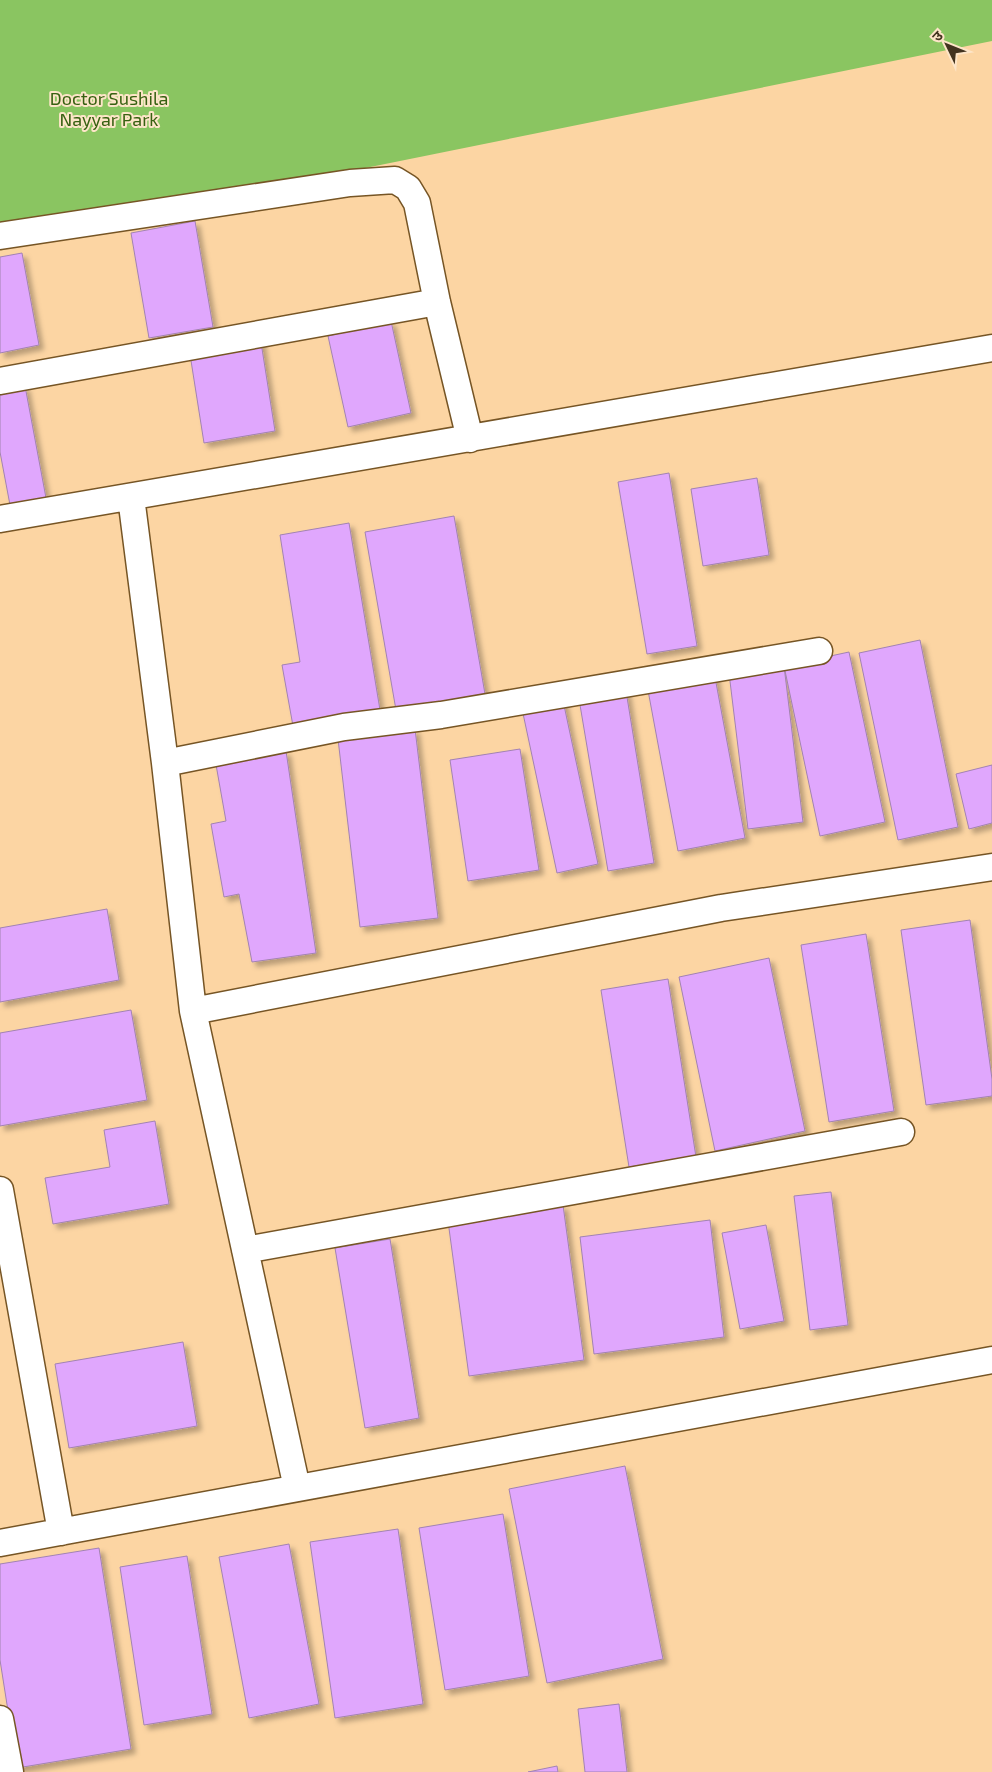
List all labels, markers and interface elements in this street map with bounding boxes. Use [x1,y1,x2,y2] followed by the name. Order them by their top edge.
[922,20,972,70] north arrow
[928,26,947,45] text: उ
[50,87,168,130] park label: Doctor Sushila Nayyar Park

